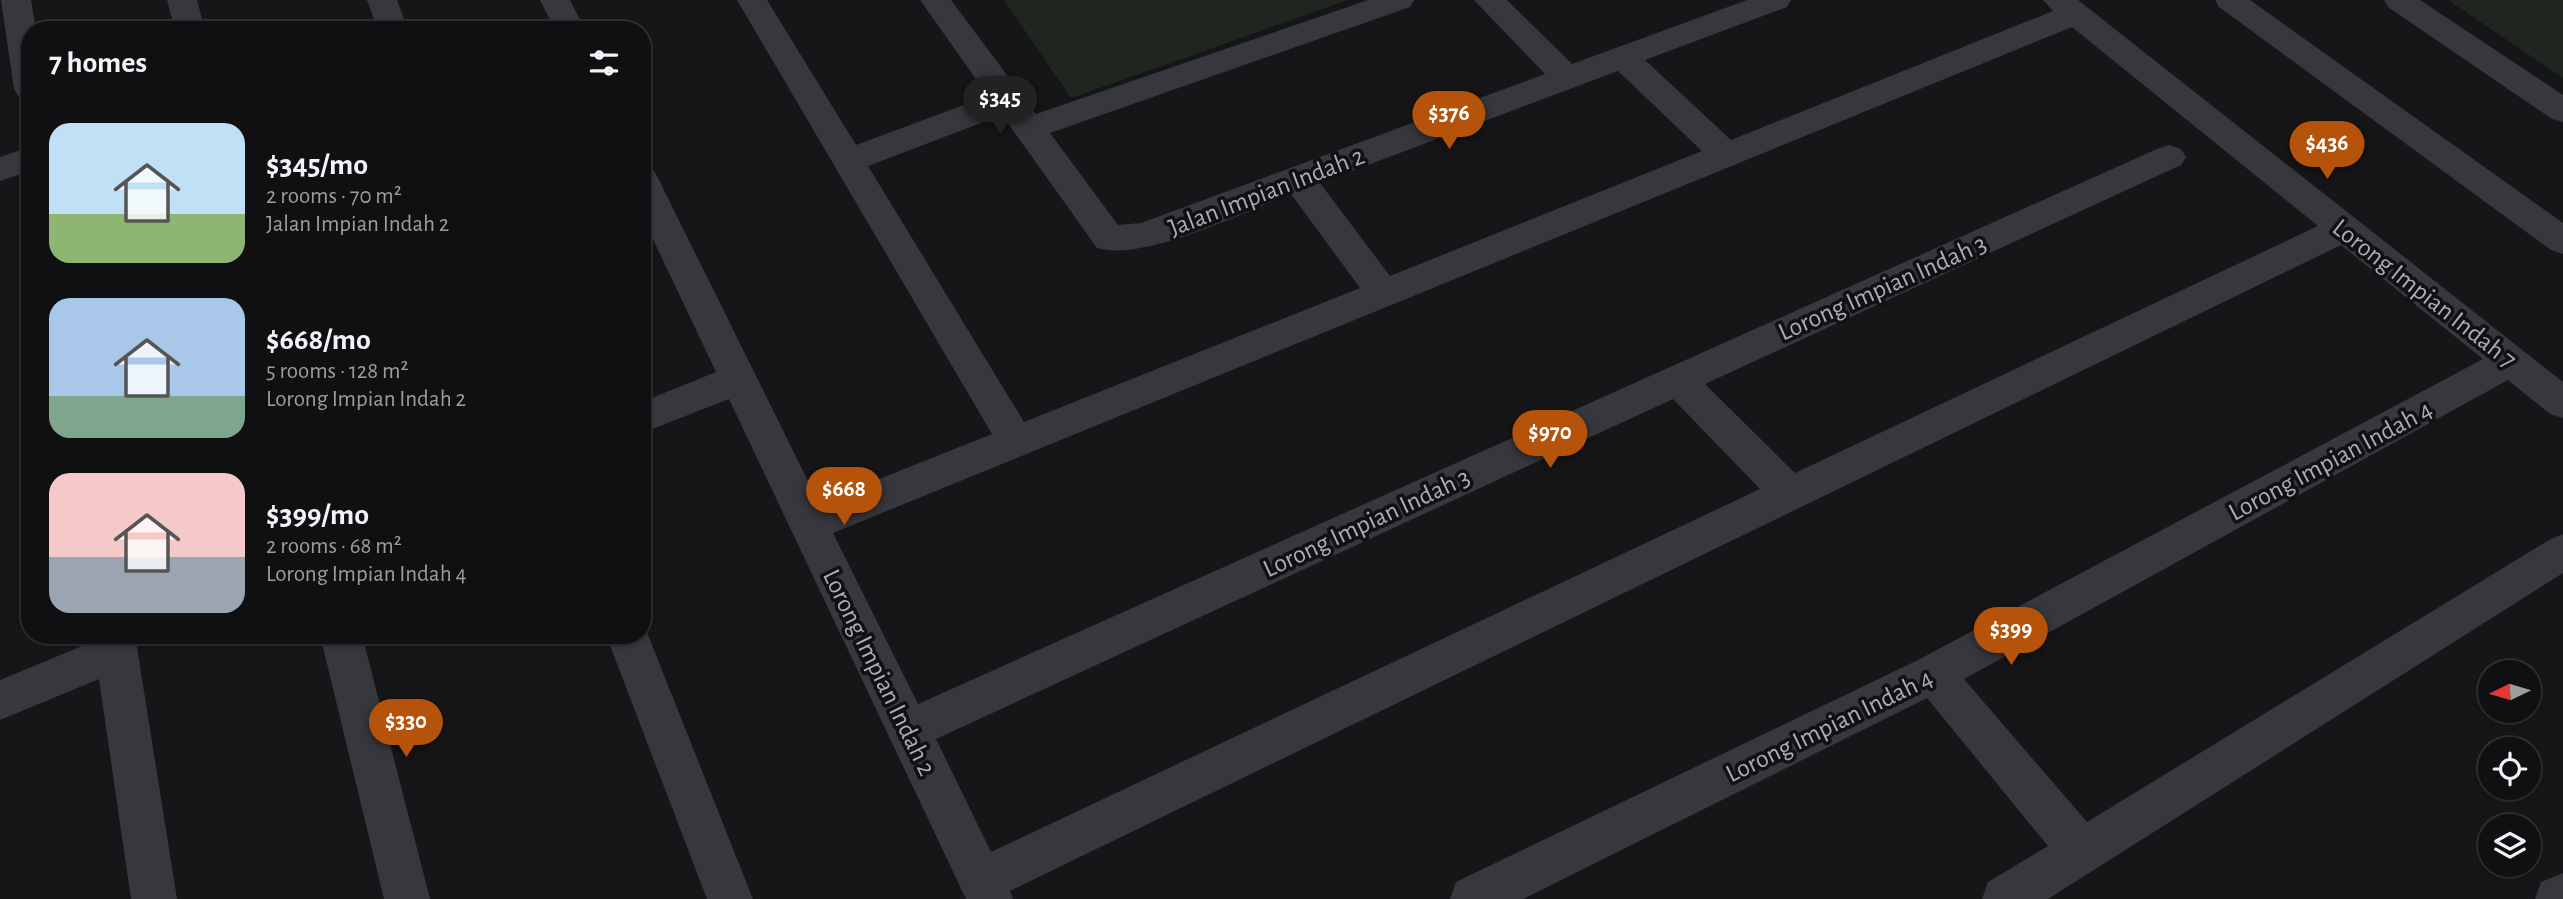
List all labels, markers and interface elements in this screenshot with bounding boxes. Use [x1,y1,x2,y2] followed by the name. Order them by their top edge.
[585,44,623,82] icon: filters
[49,48,147,78] text: 7 homes
[959,76,1041,136] pin: $345
[979,87,1021,110] text: $345
[1408,92,1490,151] pin: $376
[1428,102,1470,125] text: $376
[2286,122,2368,181] pin: $436
[2306,132,2348,155] text: $436
[1165,143,1368,241] street label: Jalan Impian Indah 2
[266,150,368,180] text: $345/mo
[105,151,189,235] icon: home
[266,185,402,208] text: 2 rooms · 70 m²
[266,213,449,236] text: Jalan Impian Indah 2
[2328,214,2521,373] street label: Lorong Impian Indah 7
[1774,230,1990,346] street label: Lorong Impian Indah 3
[266,325,371,355] text: $668/mo
[105,326,189,410] icon: home
[266,360,408,383] text: 5 rooms · 128 m²
[266,388,466,411] text: Lorong Impian Indah 2
[2224,396,2437,526] street label: Lorong Impian Indah 4
[1509,410,1591,470] pin: $970
[1528,421,1572,444] text: $970
[1259,464,1474,582] street label: Lorong Impian Indah 3
[803,468,885,527] pin: $668
[822,478,866,501] text: $668
[266,500,369,530] text: $399/mo
[105,501,189,585] icon: home
[266,535,402,558] text: 2 rooms · 68 m²
[266,563,466,586] text: Lorong Impian Indah 4
[818,565,940,780] street label: Lorong Impian Indah 2
[1970,608,2052,667] pin: $399
[1990,618,2032,641] text: $399
[2478,660,2541,723] north arrow
[2478,660,2541,877] map controls
[1722,665,1937,787] street label: Lorong Impian Indah 4
[365,700,447,759] pin: $330
[385,710,427,733] text: $330
[2478,737,2541,800] button: locate
[2478,814,2541,877] button: layers

